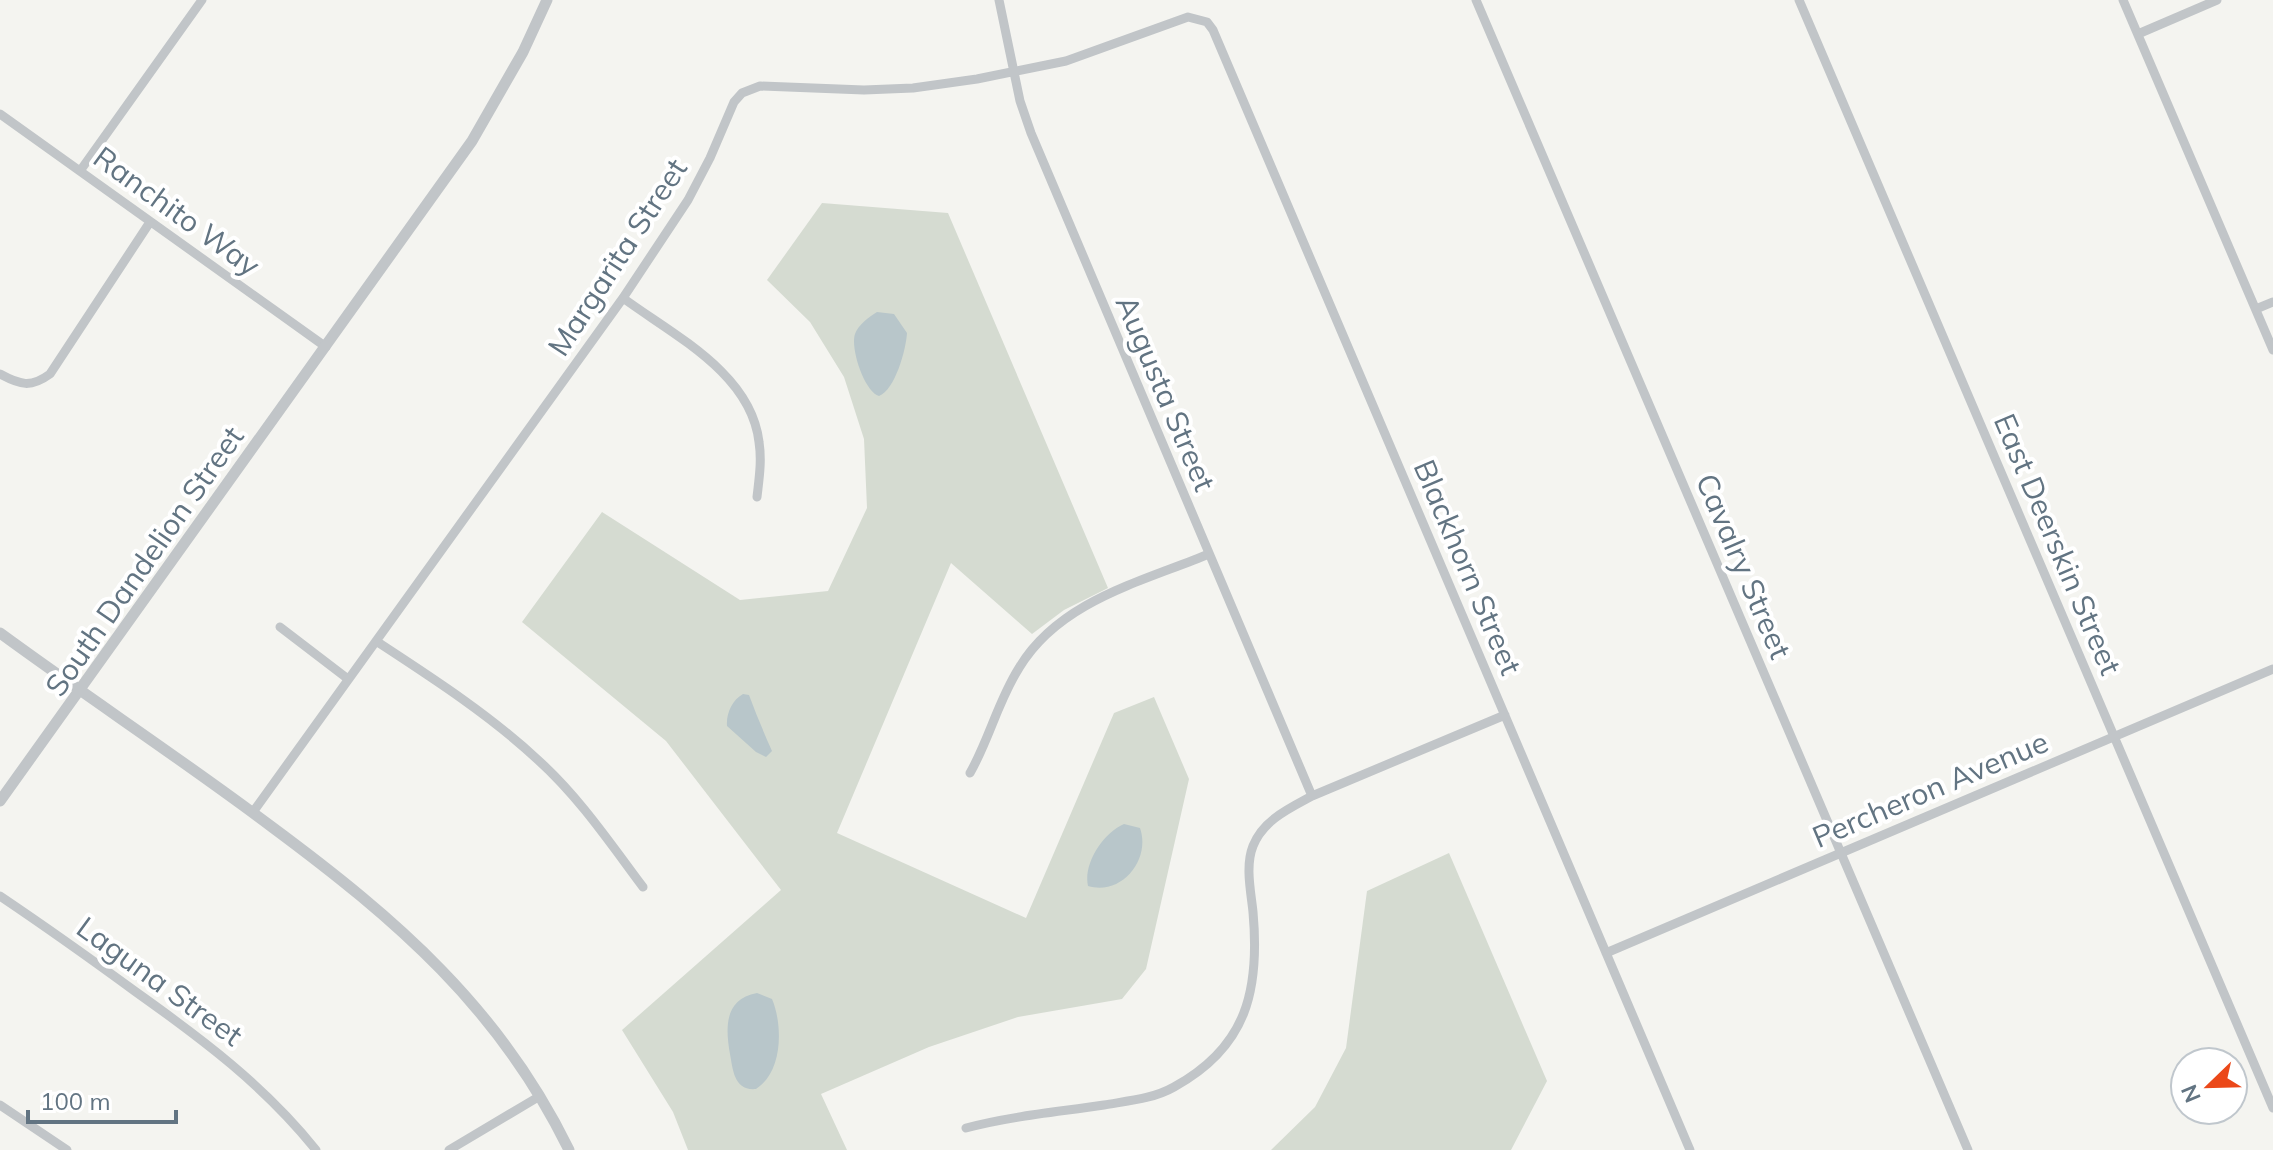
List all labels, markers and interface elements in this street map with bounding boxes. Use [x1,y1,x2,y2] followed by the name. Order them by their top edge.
[86,138,268,284] street label: Ranchito Way
[539,151,695,363] street label: Margarita Street
[1108,289,1224,497] street label: Augusta Street
[1986,408,2130,680] street label: East Deerskin Street
[36,419,252,703] street label: South Dandelion Street
[1406,454,1530,680] street label: Blackhorn Street
[1688,468,1800,664] street label: Cavalry Street
[1806,722,2054,856] street label: Percheron Avenue
[69,908,251,1054] street label: Laguna Street
[2169,1046,2249,1126] north arrow
[28,1074,176,1124] scale bar
[2174,1081,2207,1107] text: N
[40,1086,111,1116] text: 100 m

